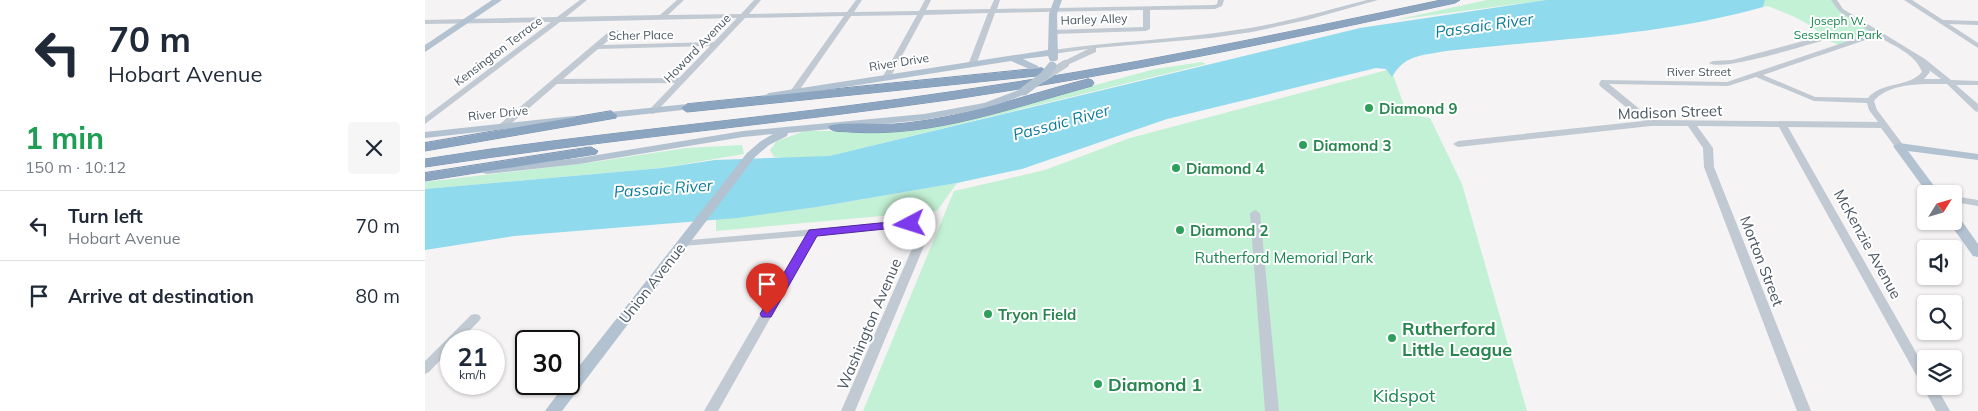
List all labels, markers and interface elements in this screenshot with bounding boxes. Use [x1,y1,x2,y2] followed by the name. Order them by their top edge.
[1434,8,1535,42] water label: Passaic River
[660,10,734,86] street label: Howard Avenue
[1060,10,1128,28] street label: Harley Alley
[451,13,545,89] street label: Kensington Terrace
[1794,13,1883,42] park label: Joseph W. Sesselman Park
[108,17,191,61] text: 70 m
[25,20,90,85] icon: left
[609,27,673,43] street label: Scher Place
[868,50,930,74] street label: River Drive
[108,60,262,88] text: Hobart Avenue
[1667,64,1731,79] street label: River Street
[1011,99,1112,144] water label: Passaic River
[1379,99,1457,118] place label: Diamond 9
[1617,101,1723,123] street label: Madison Street
[467,102,529,124] street label: River Drive
[1363,102,1375,114] marker: Diamond 9
[25,119,104,157] text: 1 min
[348,122,400,174] button: close
[1313,136,1391,155] place label: Diamond 3
[1297,139,1309,151] marker: Diamond 3
[25,157,126,177] text: 150 m · 10:12
[1186,159,1264,178] place label: Diamond 4
[1170,162,1182,174] marker: Diamond 4
[613,174,714,201] water label: Passaic River
[1917,185,1963,230] north arrow
[1917,185,1962,395] map controls
[1830,186,1906,302] street label: McKenzie Avenue
[883,197,935,249] position arrow
[68,204,143,228] text: Turn left
[25,212,53,240] icon: left
[1736,213,1788,309] street label: Morton Street
[356,214,400,238] text: 70 m
[1190,221,1268,240] place label: Diamond 2
[1174,224,1186,236] marker: Diamond 2
[68,228,180,248] text: Hobart Avenue
[615,239,689,327] street label: Union Avenue
[1917,240,1962,285] button: sound
[1195,248,1374,267] park label: Rutherford Memorial Park
[833,255,905,393] street label: Washington Avenue
[746,263,788,314] pin
[753,270,781,298] icon: arrive
[25,282,53,310] icon: arrive
[68,284,254,308] text: Arrive at destination
[356,284,400,308] text: 80 m
[1917,295,1962,340] button: search
[998,305,1076,324] place label: Tryon Field
[982,308,994,320] marker: Tryon Field
[1402,317,1512,361] place label: Rutherford Little League
[515,330,580,395] speed limit sign: 30
[1386,332,1398,344] marker: Rutherford Little League
[457,341,488,372] text: 21
[1917,350,1962,395] button: layers
[459,367,486,382] text: km/h
[1108,373,1202,396] place label: Diamond 1
[1092,378,1104,390] marker: Diamond 1
[1373,384,1435,407] park label: Kidspot

